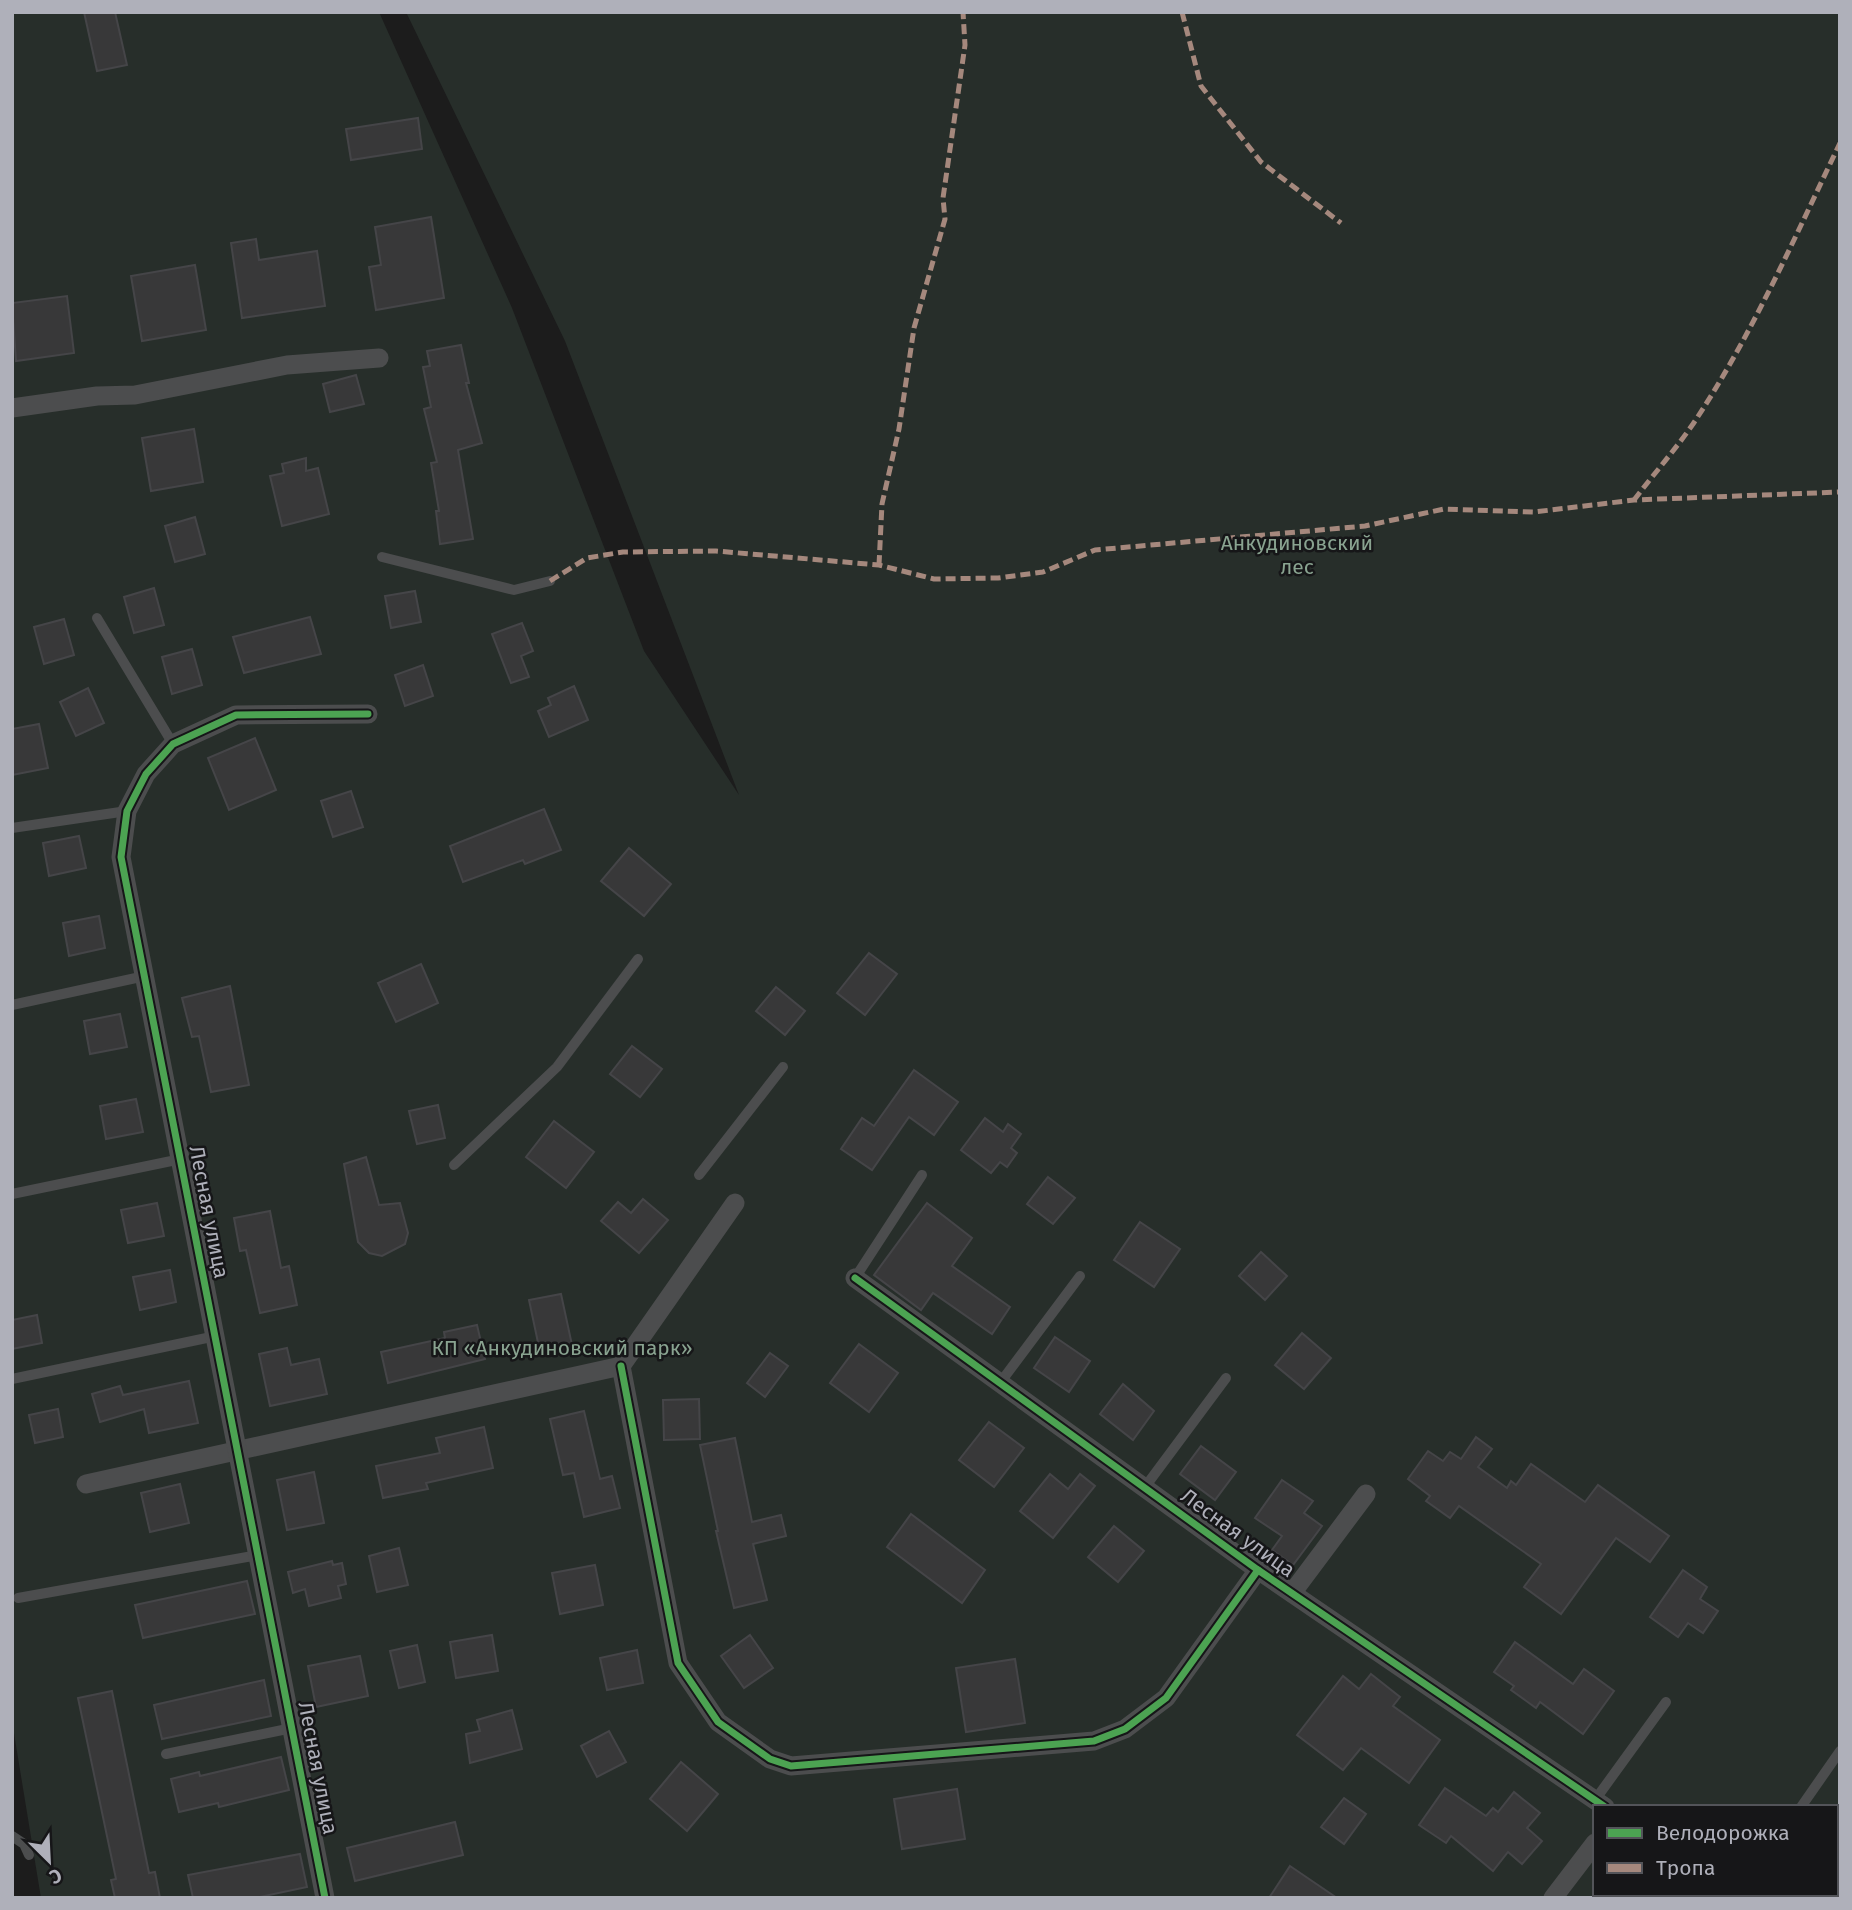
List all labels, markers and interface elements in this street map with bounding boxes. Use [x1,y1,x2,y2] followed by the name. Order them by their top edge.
[1221,530,1373,580] park label: Анкудиновский лес
[183,1143,235,1281] street label: Лесная улица
[431,1335,693,1361] park label: КП «Анкудиновский парк»
[1176,1483,1300,1583] street label: Лесная улица
[292,1699,344,1837] street label: Лесная улица
[1593,1805,1838,1896] legend
[1656,1820,1790,1846] text: Велодорожка
[14,1826,84,1896] north arrow
[1656,1855,1715,1881] text: Тропа
[46,1863,65,1889] text: С

